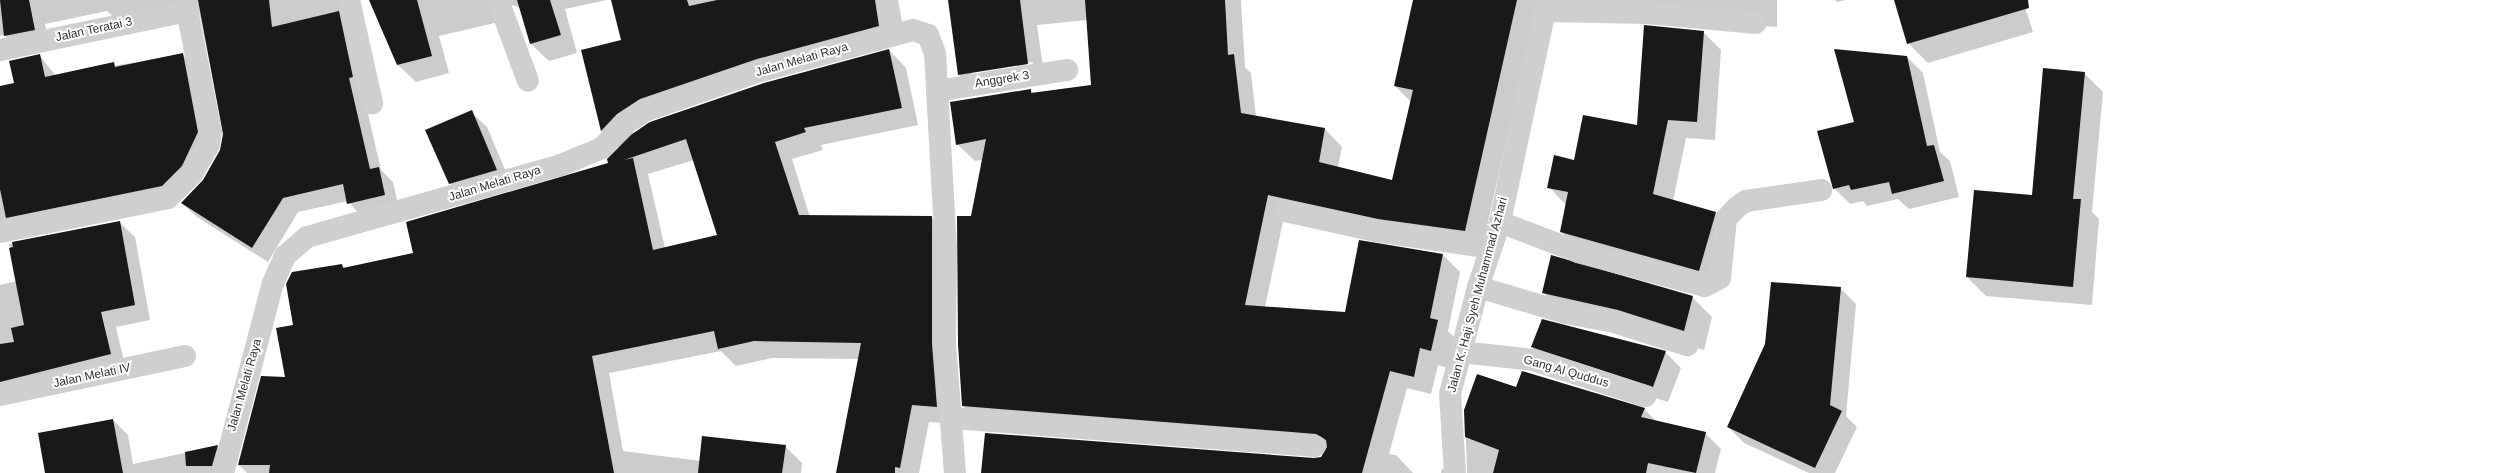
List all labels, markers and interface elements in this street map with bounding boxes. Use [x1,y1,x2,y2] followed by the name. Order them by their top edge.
[54,15,134,45] street label: Jalan Teratai 3
[754,40,850,80] street label: Jalan Melati Raya
[974,69,1030,91] street label: Anggrek 3
[447,163,543,205] street label: Jalan Melati Raya
[1445,196,1511,394] street label: Jalan K. Haji Syeh Muhammad Azhari
[225,337,265,433] street label: Jalan Melati Raya
[1521,353,1611,391] street label: Gang Al Quddus
[52,361,132,391] street label: Jalan Melati IV

